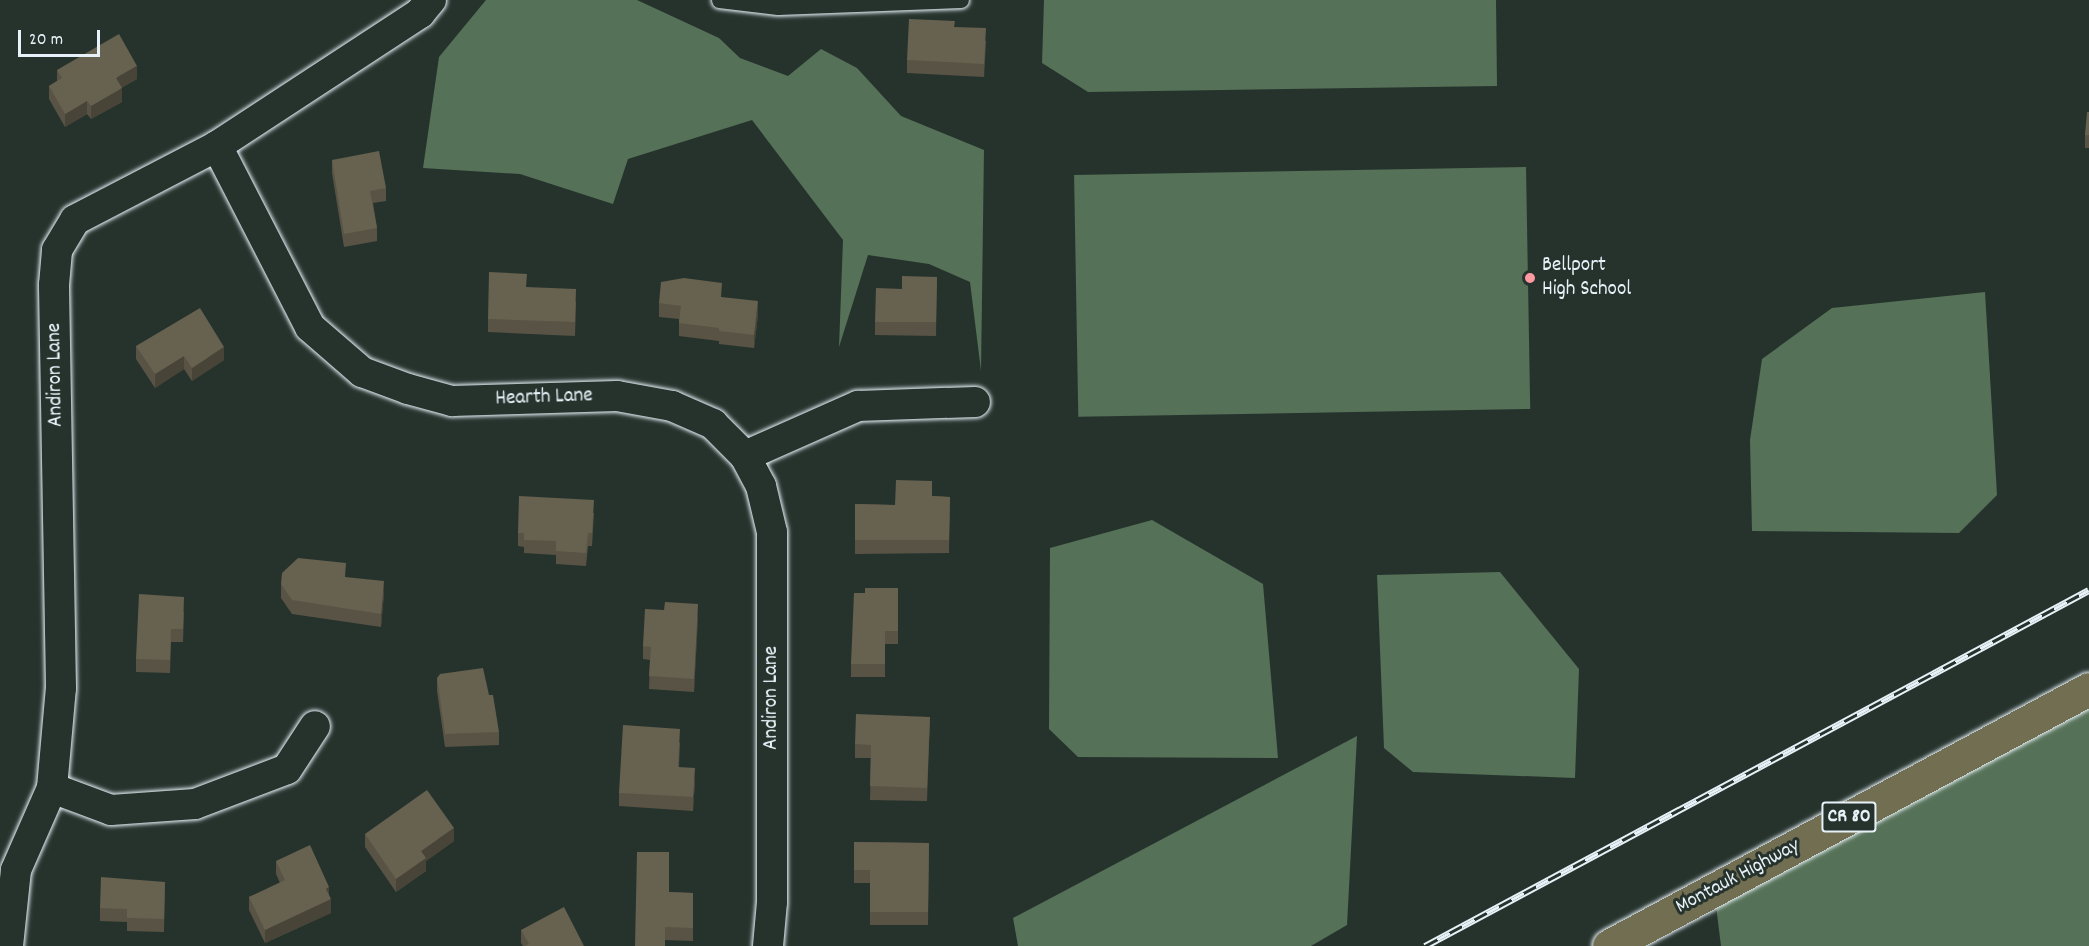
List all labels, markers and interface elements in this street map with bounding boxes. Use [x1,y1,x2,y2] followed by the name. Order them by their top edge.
[21,18,104,56] scale bar
[29,28,63,53] text: 20 m
[1542,253,1631,303] place label: Bellport High School
[1523,271,1537,285] marker: Bellport High School
[42,323,70,427] street label: Andiron Lane
[495,384,593,412] street label: Hearth Lane
[759,646,785,750] street label: Andiron Lane
[1820,800,1878,834] road number: CR 80
[1672,834,1804,920] street label: Montauk Highway

